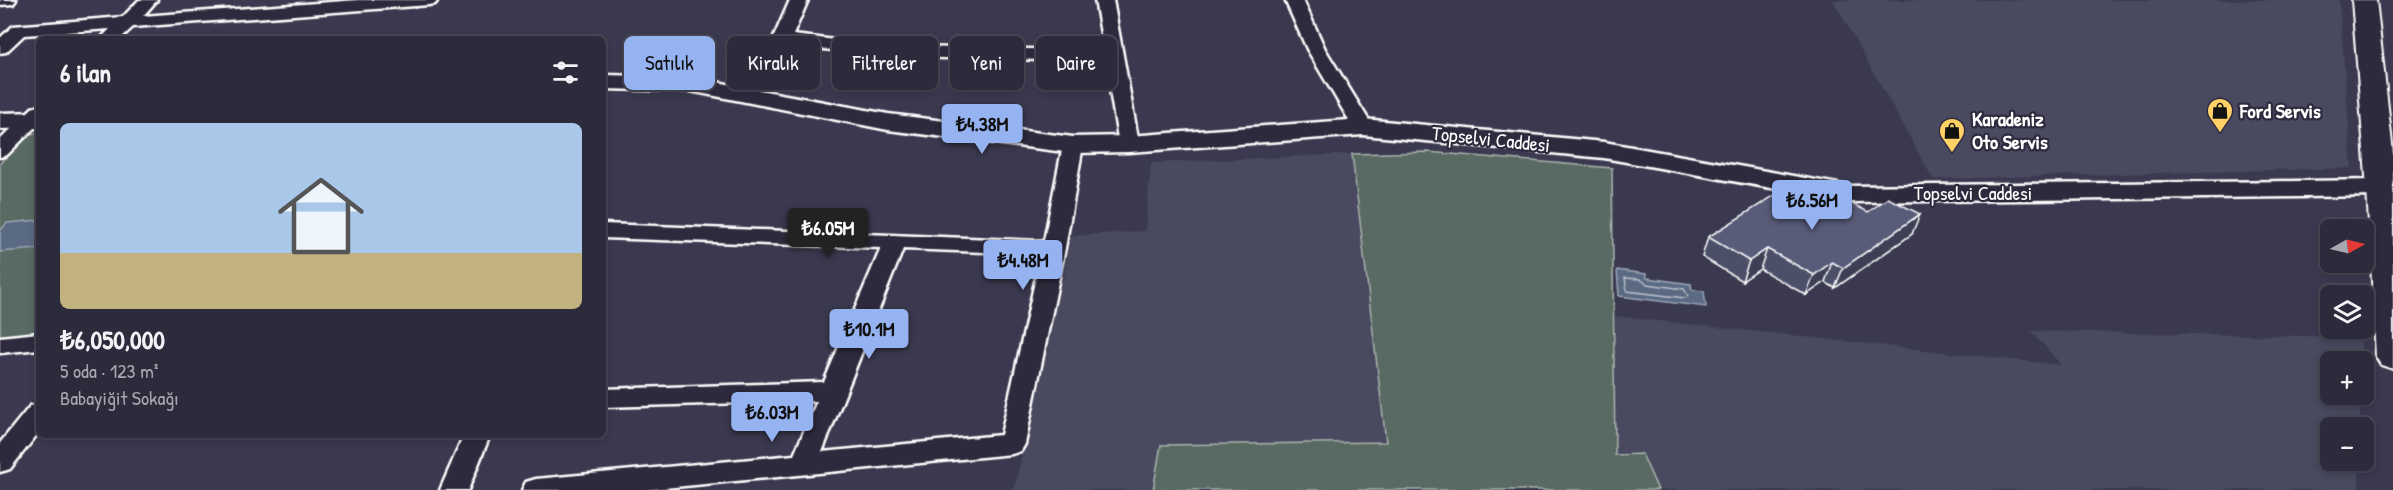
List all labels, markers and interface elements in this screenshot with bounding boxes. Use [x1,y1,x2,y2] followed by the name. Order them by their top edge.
[624,36,715,90] chip: Satılık
[727,36,820,90] chip: Kiralık
[832,36,938,90] chip: Filtreler
[950,36,1024,90] chip: Yeni
[1036,36,1117,90] chip: Daire
[60,55,111,90] text: 6 ilan
[549,56,582,89] icon: filters
[2205,96,2235,134] shop icon: Ford Servis
[2239,97,2321,124] place label: Ford Servis
[933,104,1031,155] pin: ₺4.38M
[1972,105,2048,155] place label: Karadeniz Oto Servis
[956,110,1008,137] text: ₺4.38M
[1937,116,1967,154] shop icon: Karadeniz Oto Servis
[1431,119,1551,158] street label: Topselvi Caddesi
[267,162,375,270] icon: home
[1914,179,2032,206] street label: Topselvi Caddesi
[1763,180,1861,231] pin: ₺6.56M
[1786,186,1838,213] text: ₺6.56M
[779,208,877,259] pin: ₺6.05M
[801,214,855,241] text: ₺6.05M
[2320,219,2374,273] north arrow
[2320,219,2374,471] map controls
[974,240,1072,291] pin: ₺4.48M
[997,246,1049,273] text: ₺4.48M
[2320,285,2374,339] button: layers
[820,309,918,360] pin: ₺10.1M
[843,315,895,342] text: ₺10.1M
[60,322,165,357] text: ₺6,050,000
[2320,351,2374,405] button: +
[60,357,158,384] text: 5 oda · 123 m²
[60,384,179,411] text: Babayiğit Sokağı
[723,392,821,443] pin: ₺6.03M
[745,398,799,425] text: ₺6.03M
[2320,417,2374,471] button: −

